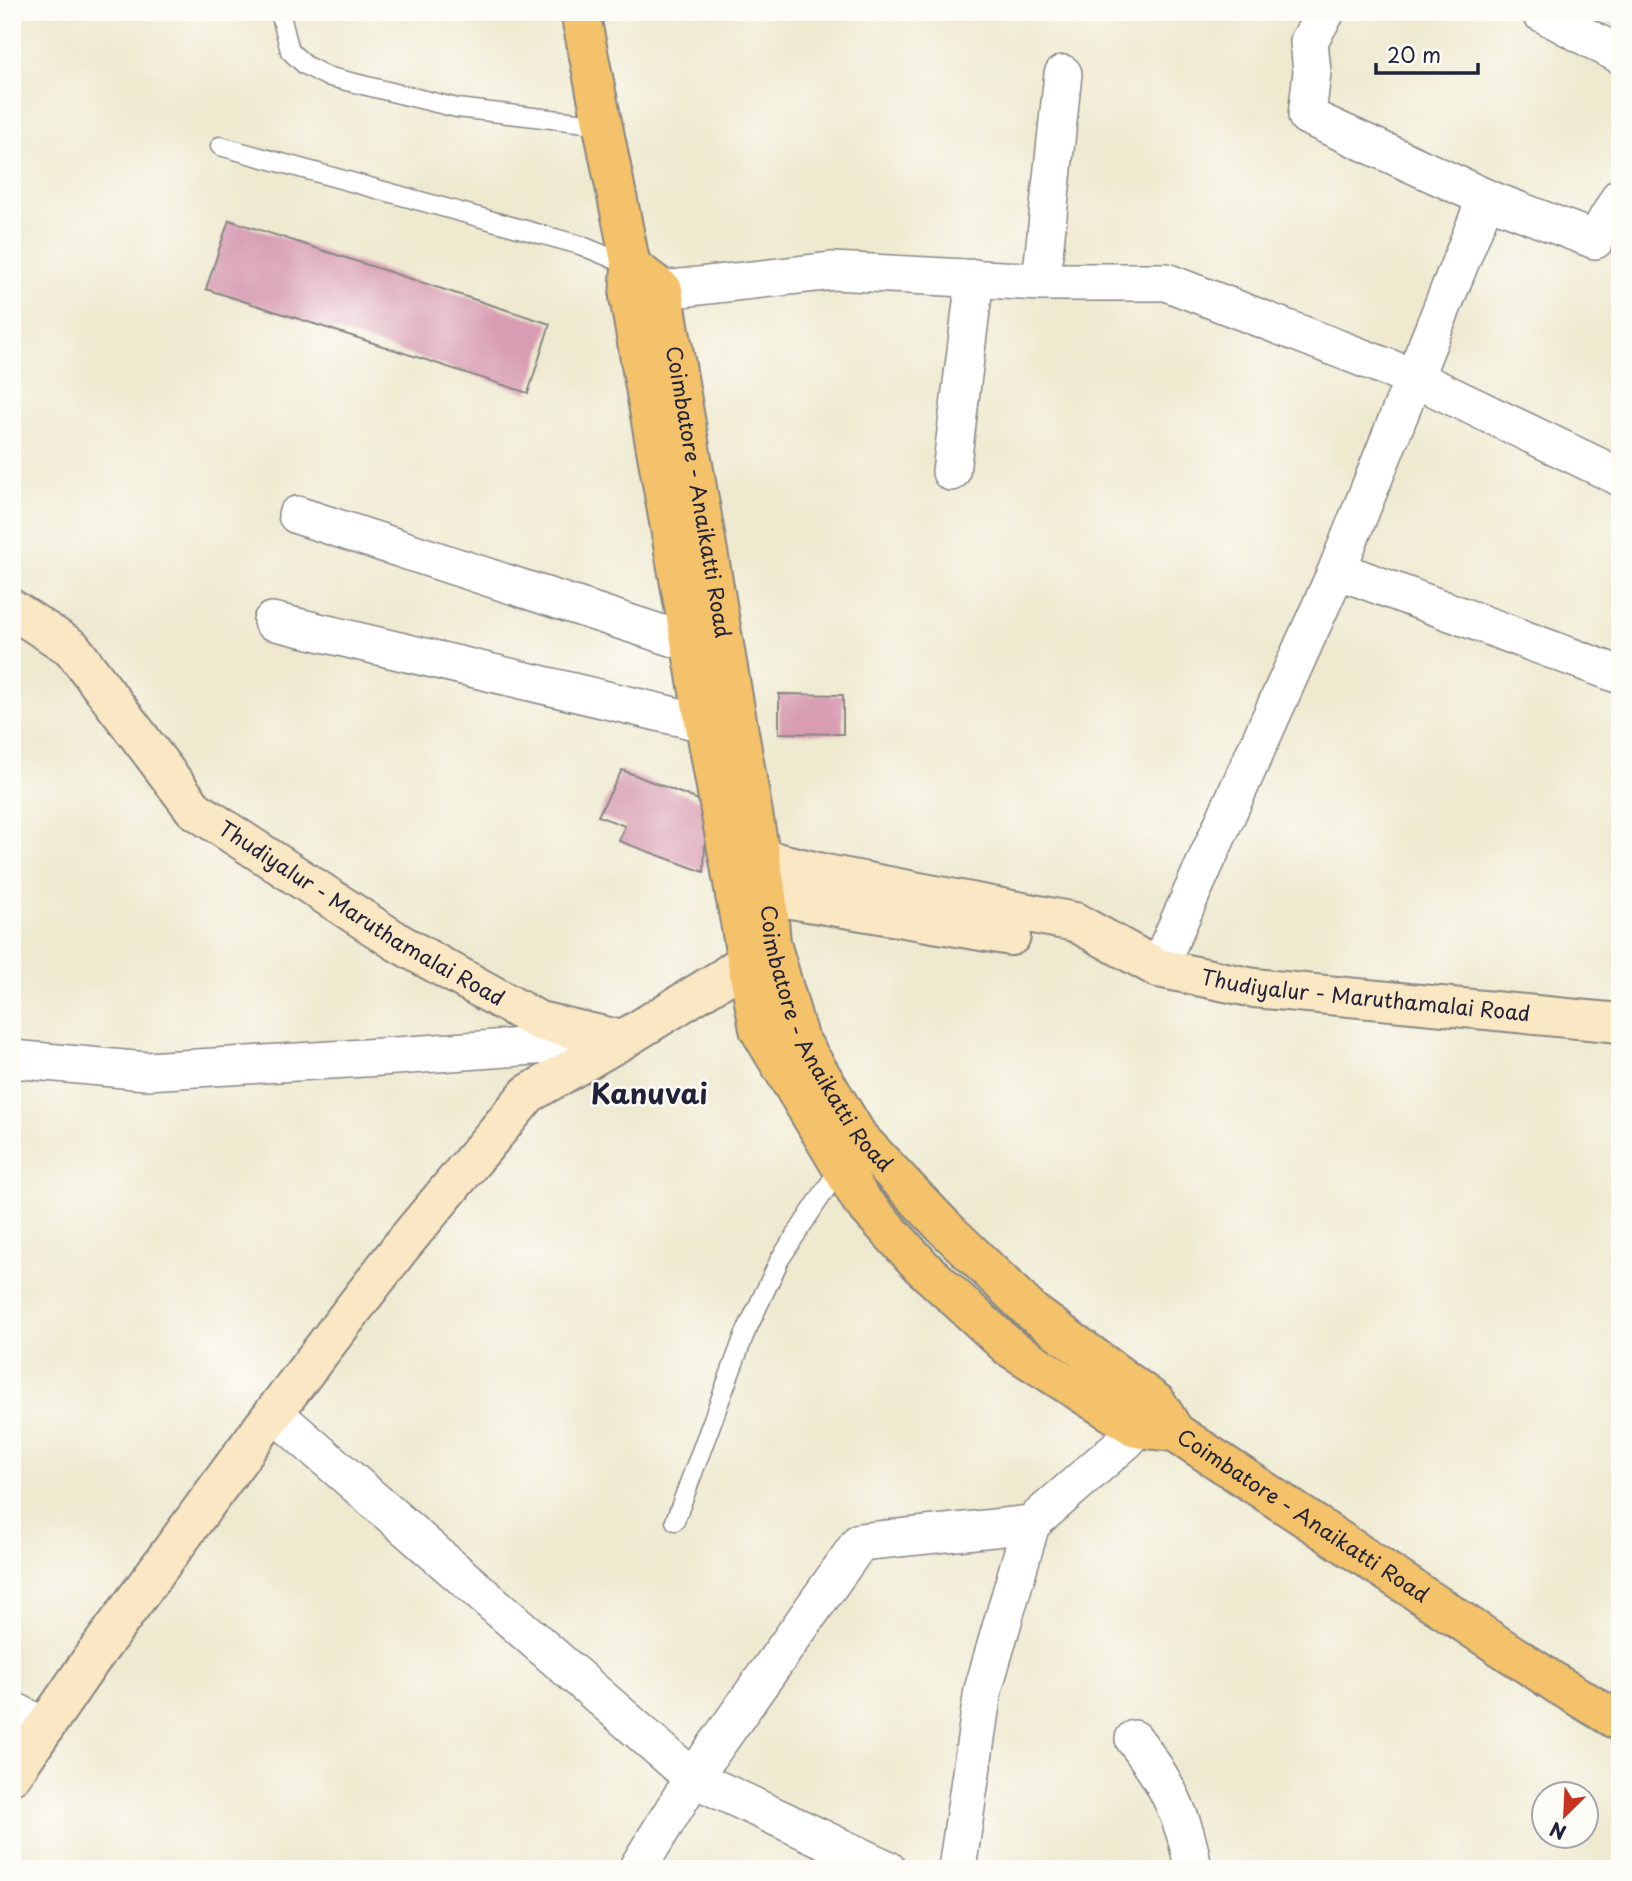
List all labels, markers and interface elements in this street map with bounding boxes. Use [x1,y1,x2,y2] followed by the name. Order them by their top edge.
[1376,32,1478,76] scale bar
[1387,38,1441,70] text: 20 m
[659,343,741,640] street label: Coimbatore - Anaikatti Road
[213,811,511,1013] street label: Thudiyalur - Maruthamalai Road
[754,904,901,1178] street label: Coimbatore - Anaikatti Road
[1198,959,1532,1028] street label: Thudiyalur - Maruthamalai Road
[591,1071,707,1114] district label: Kanuvai
[1172,1420,1436,1609] street label: Coimbatore - Anaikatti Road
[1530,1780,1600,1850] north arrow
[1545,1816,1570,1847] text: N

